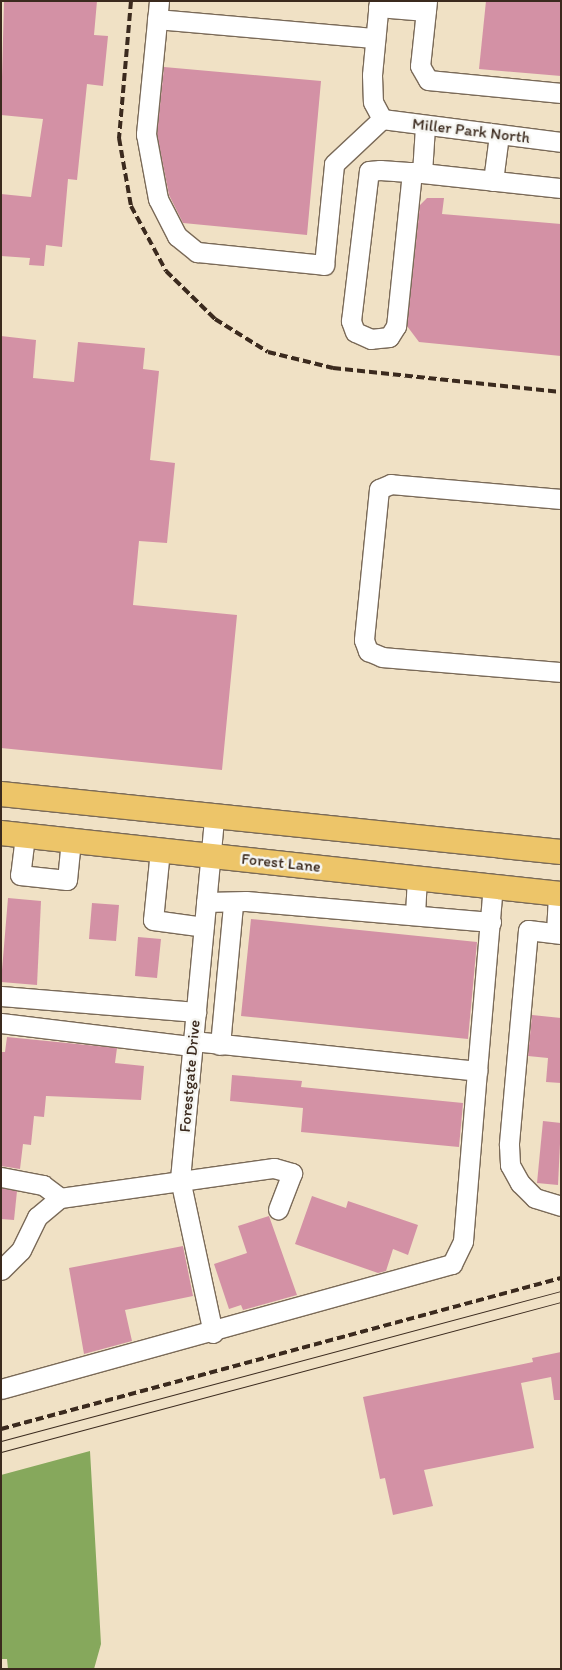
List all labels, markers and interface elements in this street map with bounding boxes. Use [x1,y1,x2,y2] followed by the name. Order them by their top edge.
[411,114,531,148] street label: Miller Park North
[240,849,322,877] street label: Forest Lane
[176,1019,204,1133] street label: Forestgate Drive

